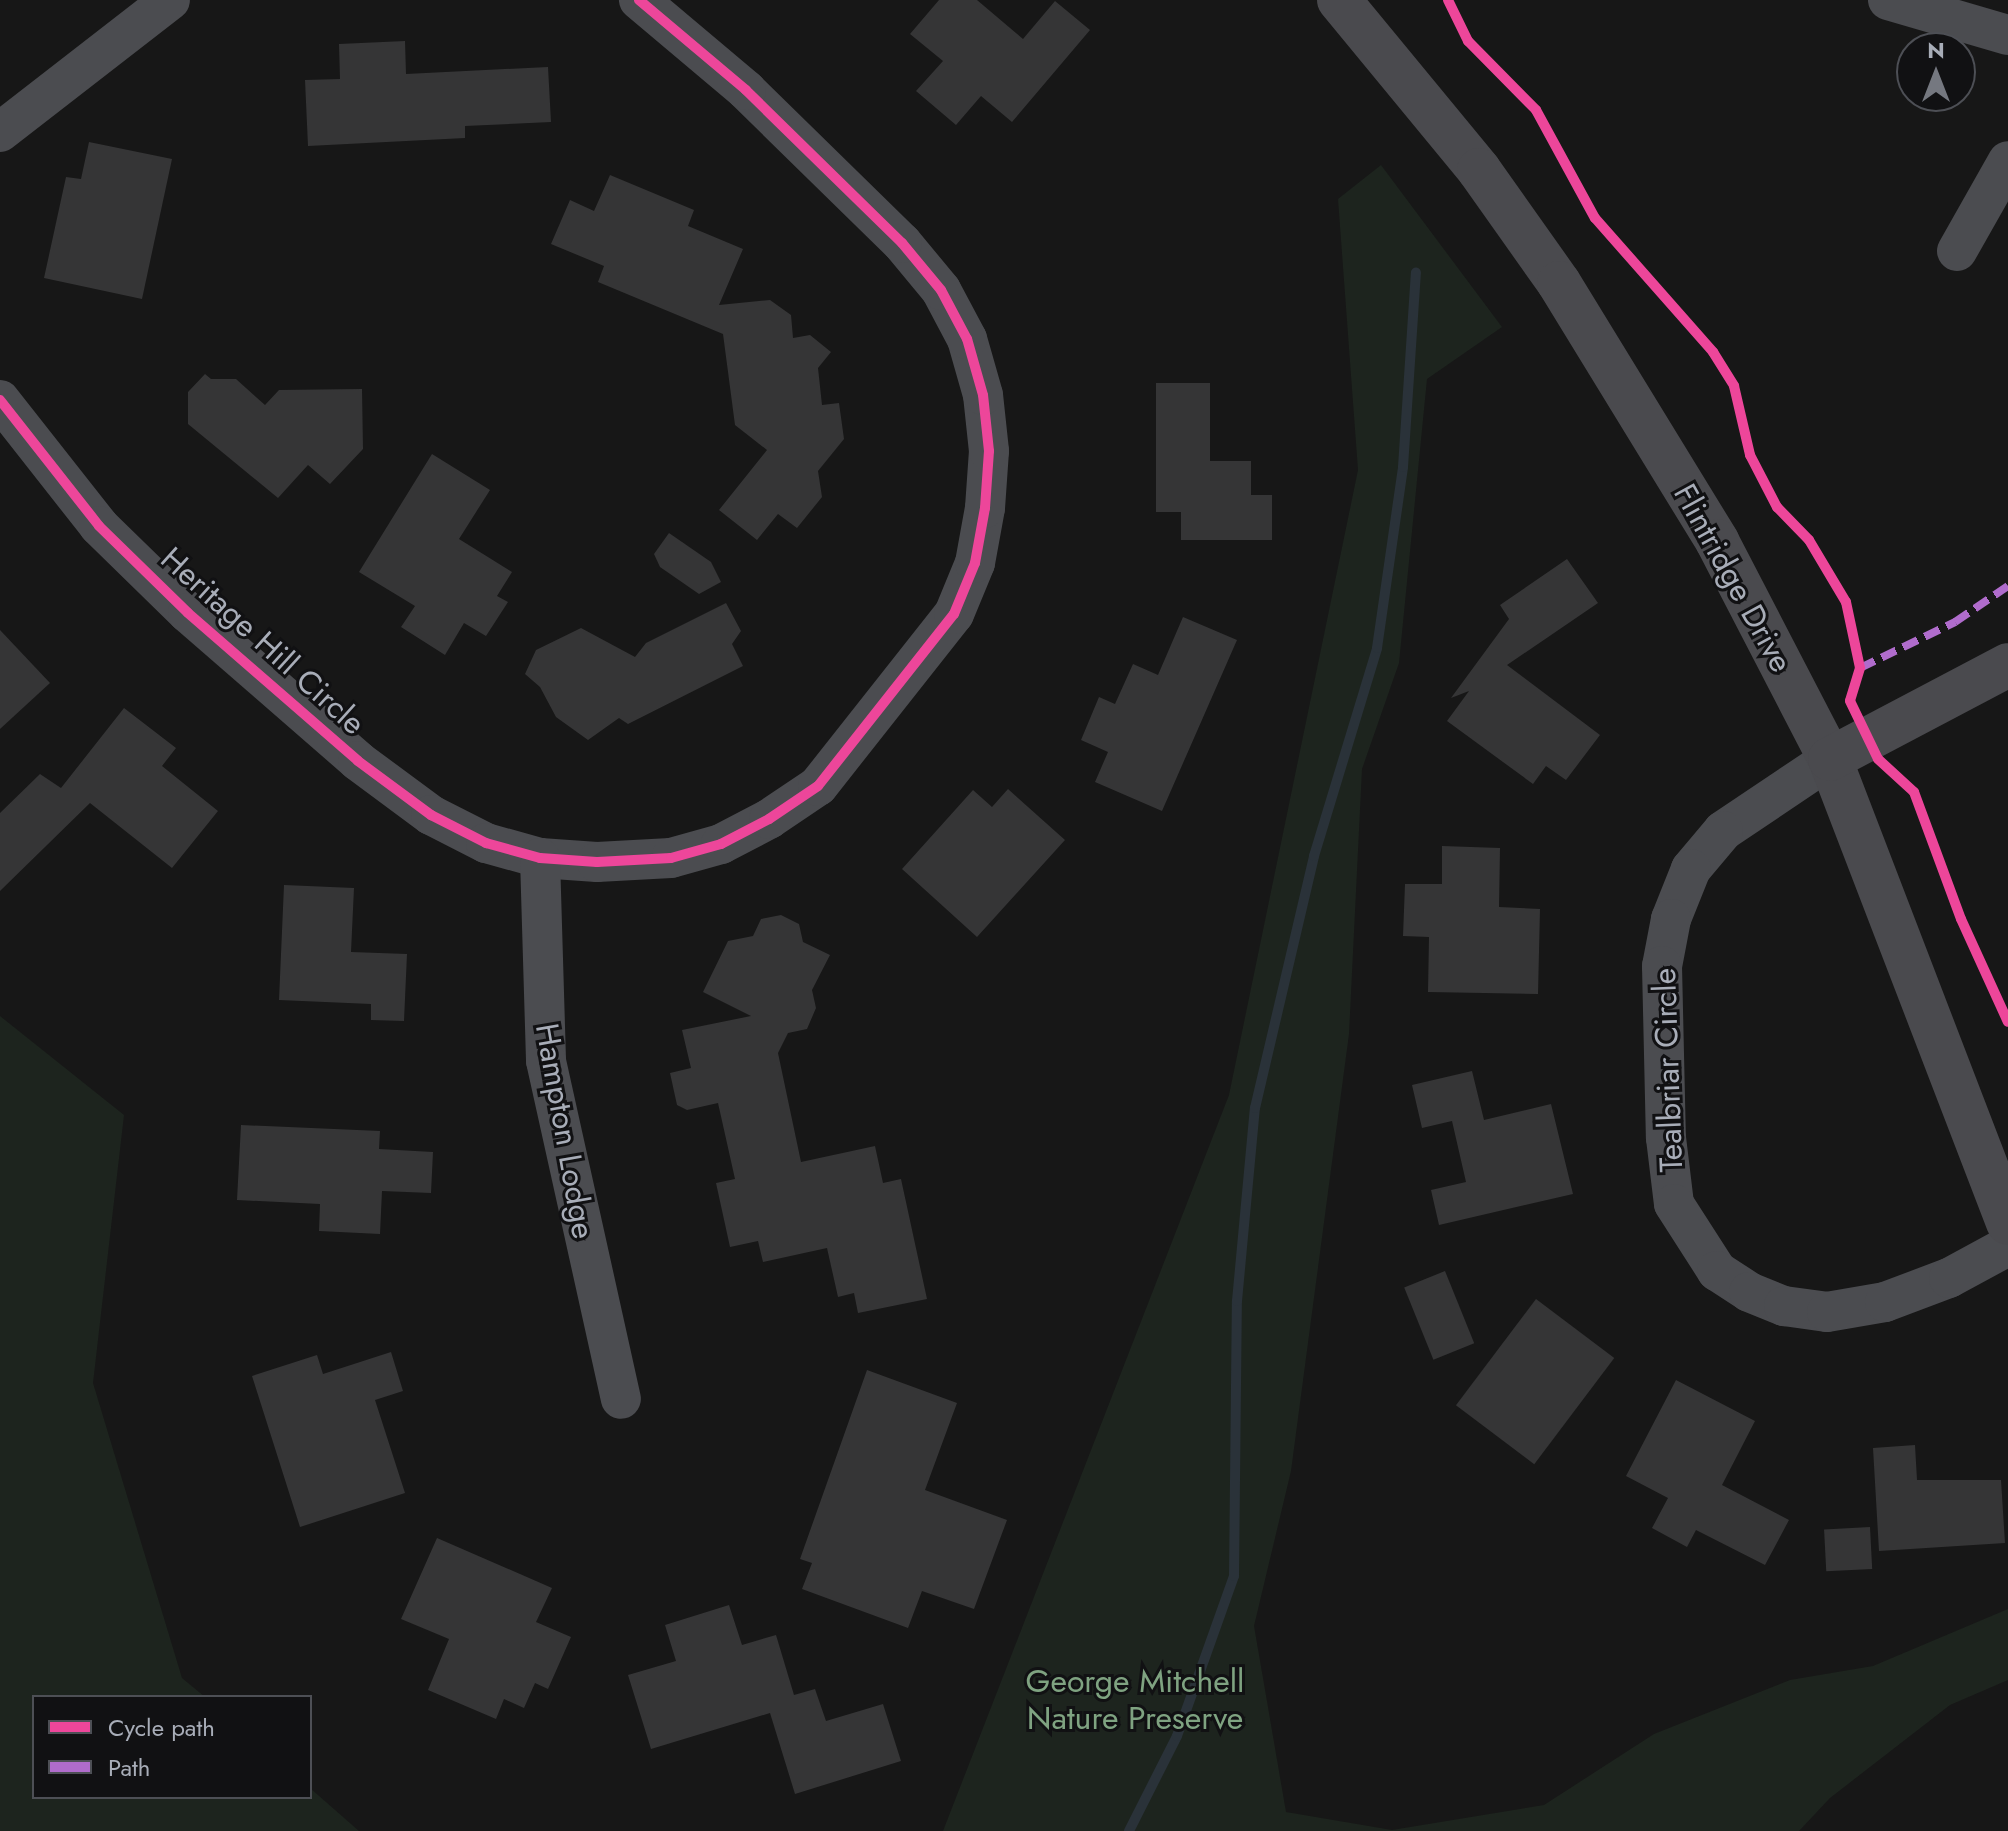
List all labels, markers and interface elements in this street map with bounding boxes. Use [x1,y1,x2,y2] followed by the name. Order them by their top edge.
[1896,32,1976,112] north arrow
[1927,34,1945,66] text: N
[1666,477,1800,679] street label: Flintridge Drive
[153,539,373,743] street label: Heritage Hill Circle
[1645,967,1691,1173] street label: Tealbriar Circle
[527,1020,603,1242] street label: Hampton Lodge
[1026,1663,1244,1738] park label: George Mitchell Nature Preserve
[32,1695,312,1799] legend
[108,1710,215,1745] text: Cycle path
[108,1750,150,1785] text: Path

